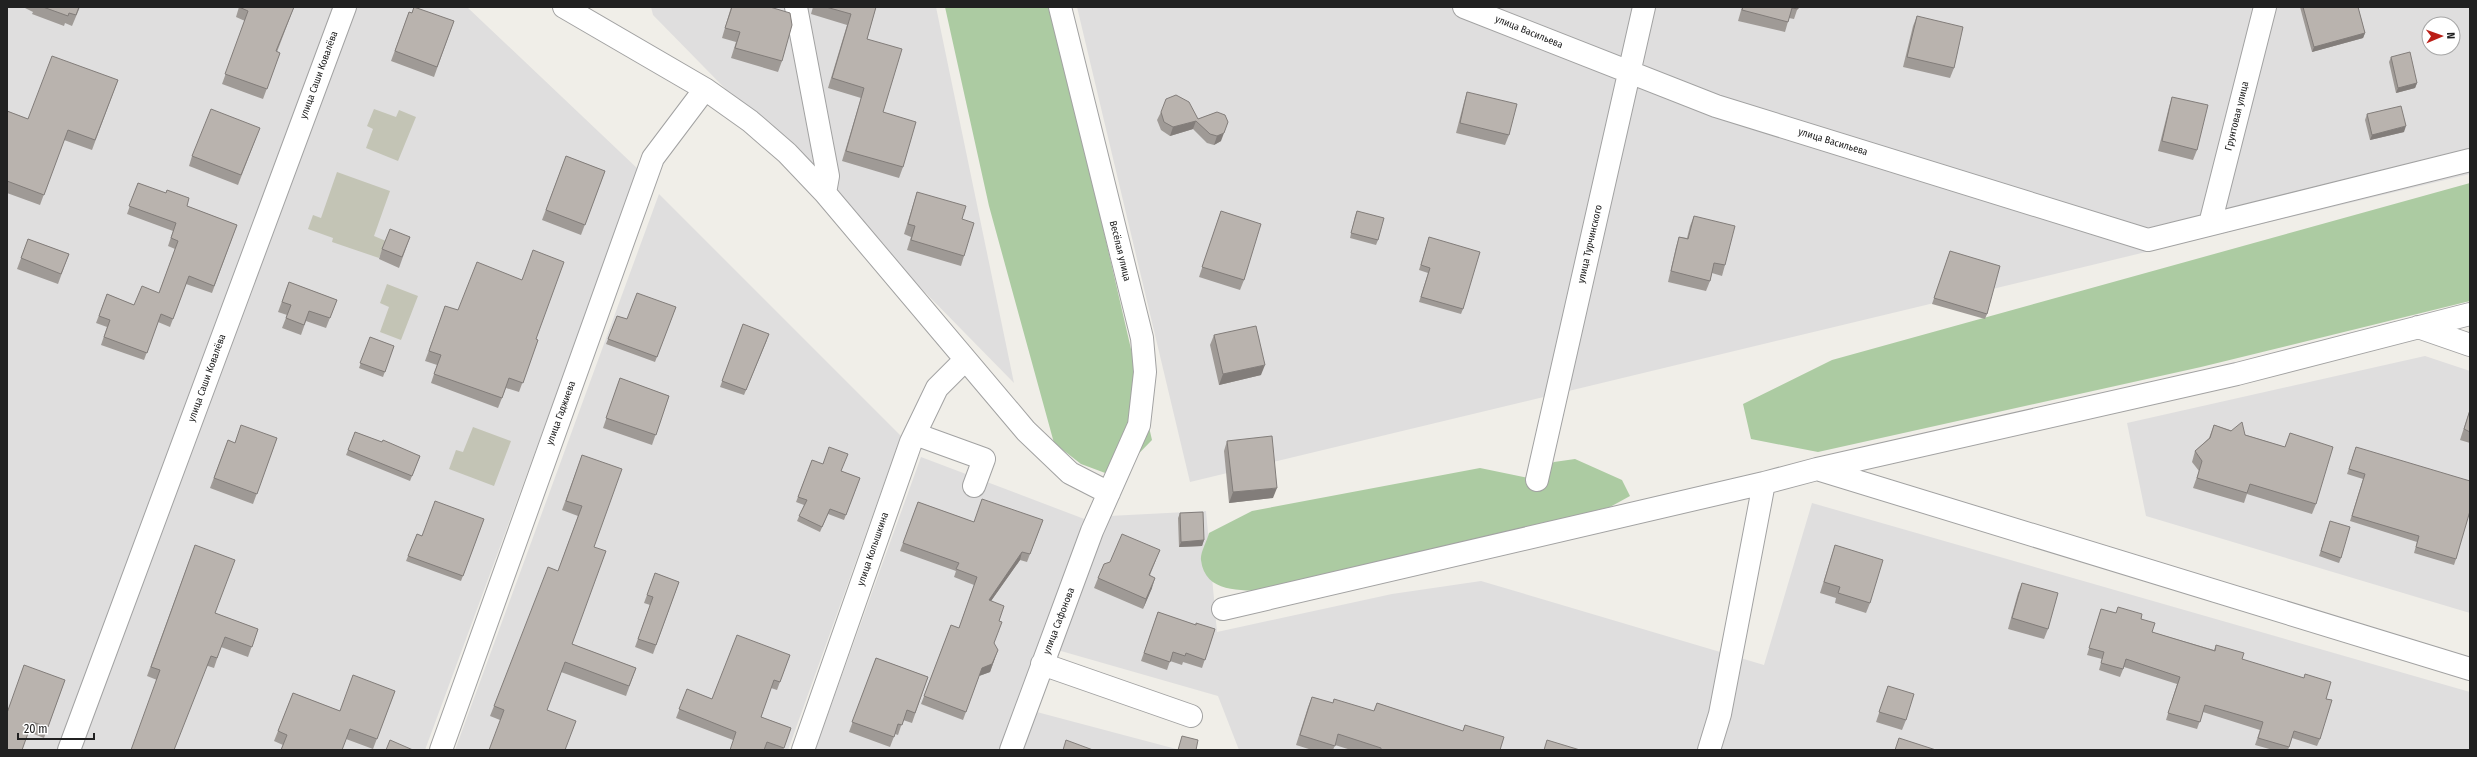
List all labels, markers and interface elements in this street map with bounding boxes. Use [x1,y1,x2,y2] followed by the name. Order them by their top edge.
[1493,13,1565,51] street label: улица Васильева
[2421,16,2461,56] north arrow
[298,29,340,120] street label: улица Саши Ковалёва
[2444,32,2457,39] text: N
[2223,80,2251,152] street label: Грунтовая улица
[1797,126,1869,158] street label: улица Васильева
[1575,204,1605,284] street label: улица Турчинского
[1107,220,1133,282] street label: Весёлая улица
[186,332,228,423] street label: улица Саши Ковалёва
[544,379,578,447] street label: улица Гаджиева
[855,511,891,587] street label: улица Колышкина
[1041,586,1077,656] street label: улица Сафонова
[18,715,94,741] scale bar
[24,722,48,736] text: 20 m

